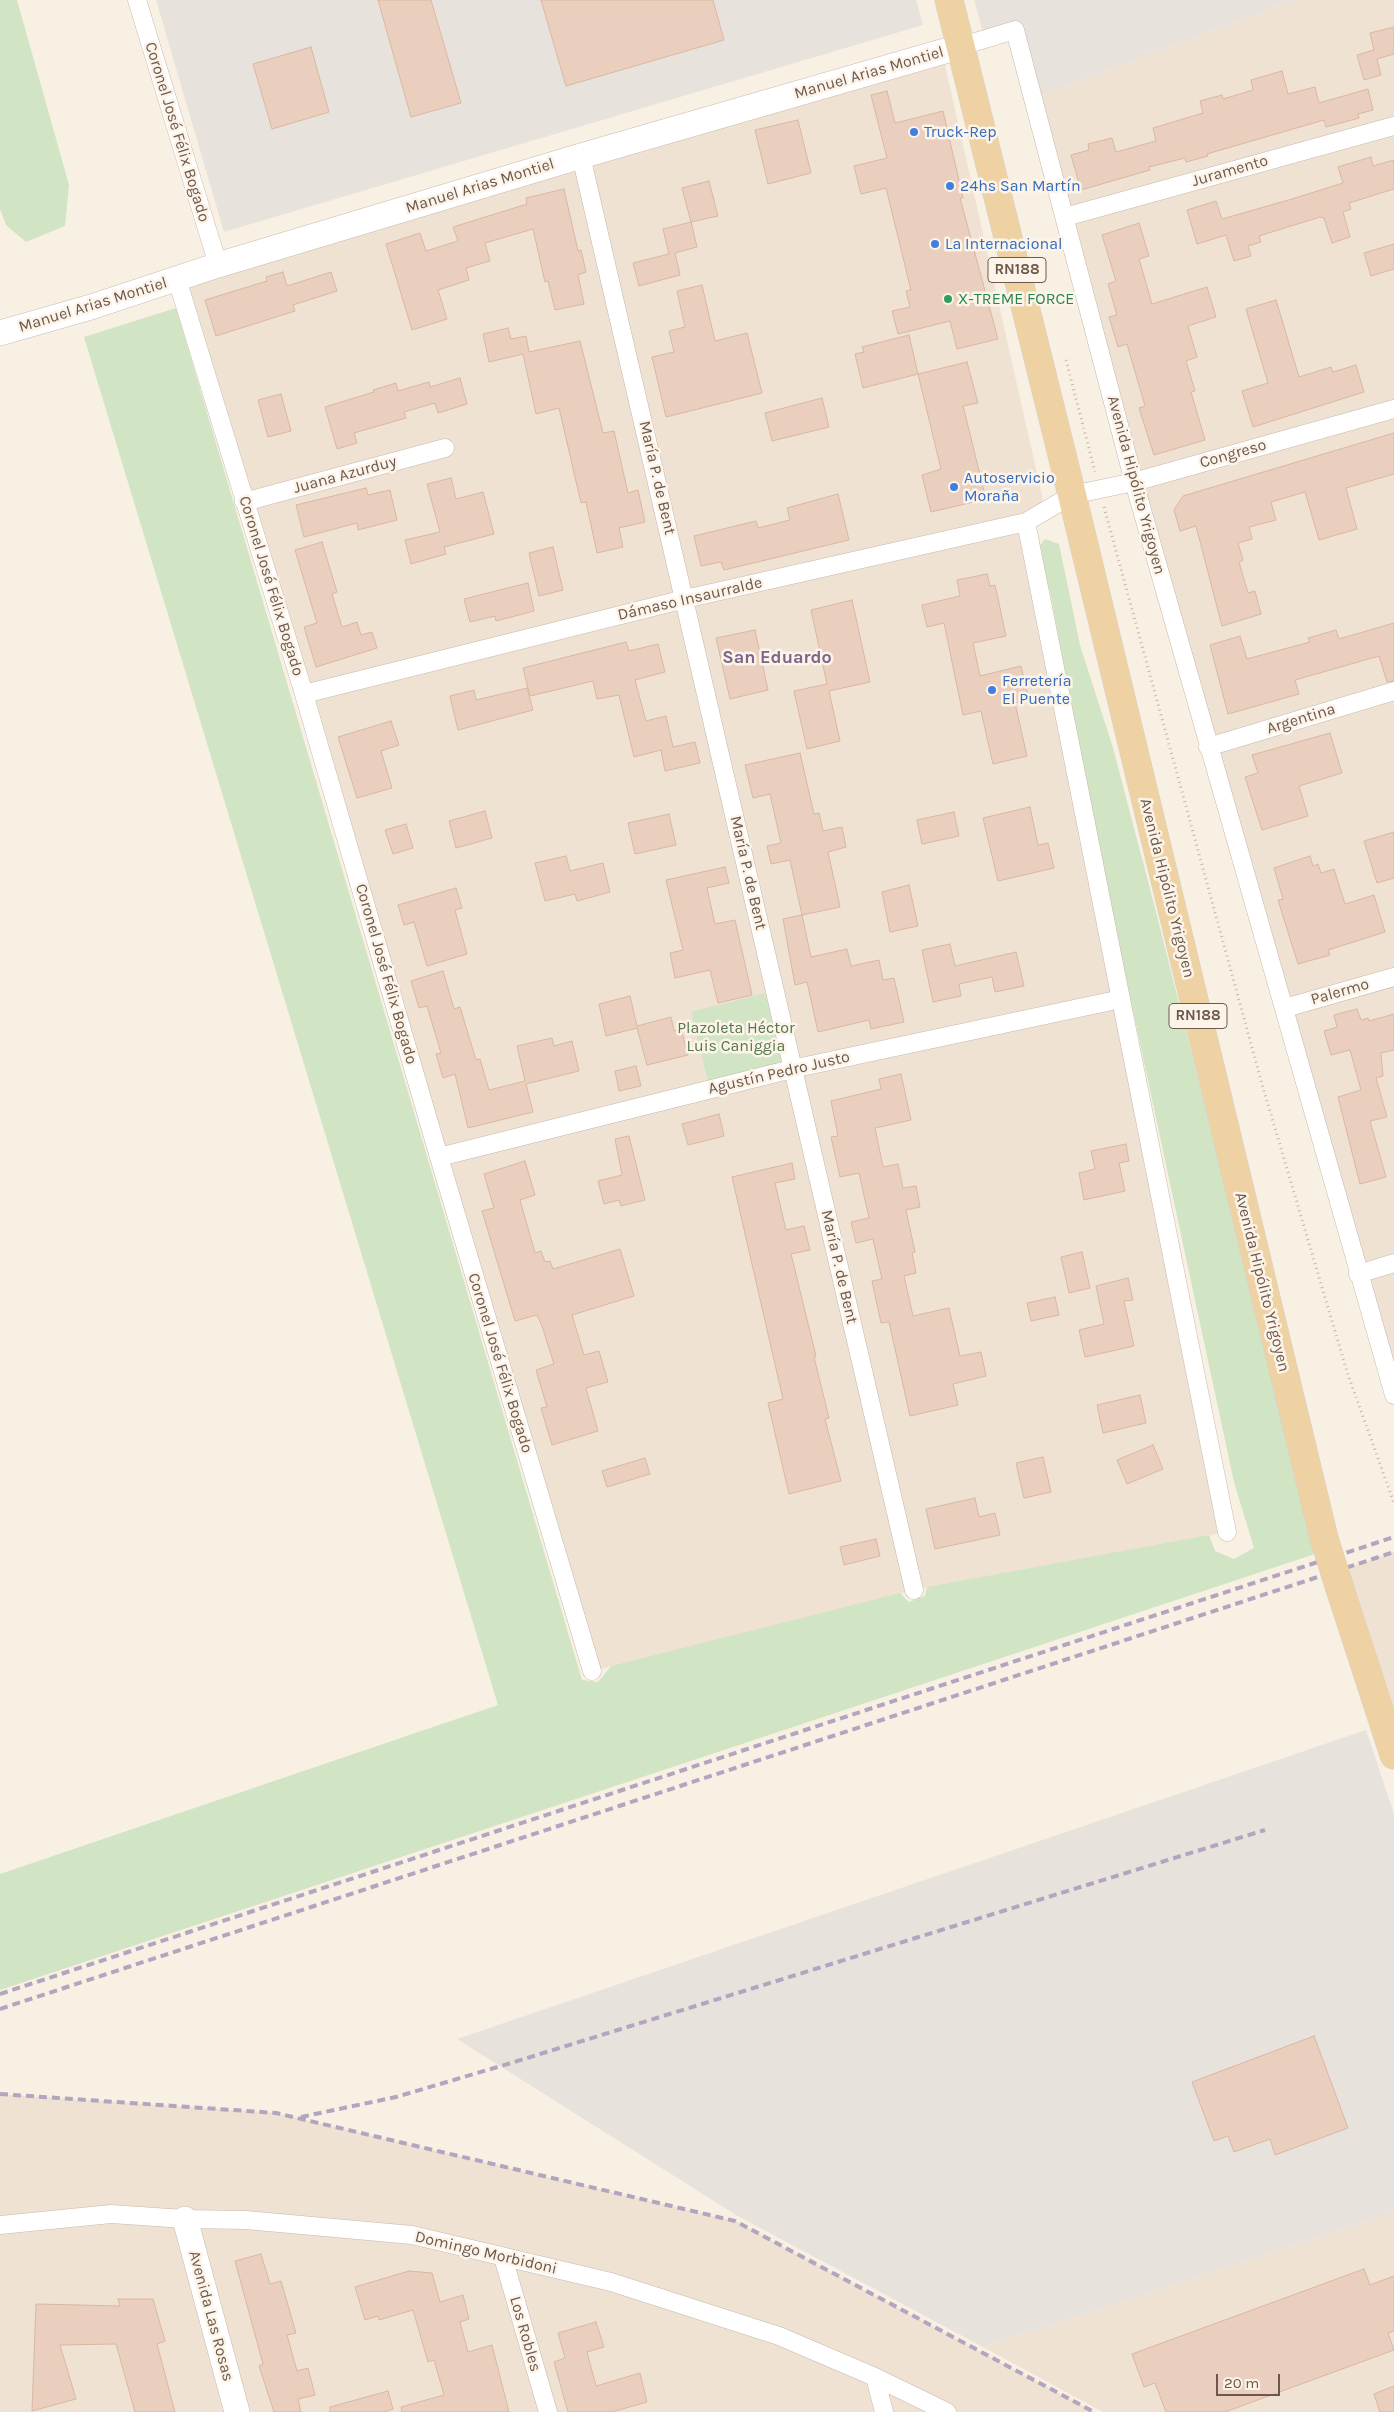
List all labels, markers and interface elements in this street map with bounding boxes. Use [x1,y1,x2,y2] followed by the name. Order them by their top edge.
[140,40,214,224] street label: Coronel José Félix Bogado
[792,42,946,104] street label: Manuel Arias Montiel
[924,122,997,142] place label: Truck-Rep
[908,126,920,138] marker: Truck-Rep
[1190,151,1270,191] street label: Juramento
[403,154,557,218] street label: Manuel Arias Montiel
[960,176,1081,196] place label: 24hs San Martín
[944,180,956,192] marker: 24hs San Martín
[945,234,1062,254] place label: La Internacional
[929,238,941,250] marker: La Internacional
[988,258,1046,282] road number: RN188
[16,273,170,337] street label: Manuel Arias Montiel
[958,289,1074,309] place label: X-TREME FORCE
[942,293,954,305] marker: X-TREME FORCE
[1103,393,1169,577] street label: Avenida Hipólito Yrigoyen
[635,419,679,537] street label: María P. de Bent
[1197,435,1269,473] street label: Congreso
[291,452,399,498] street label: Juana Azurduy
[964,468,1055,506] place label: Autoservicio Moraña
[948,481,960,493] marker: Autoservicio Moraña
[234,494,308,678] street label: Coronel José Félix Bogado
[616,573,764,625] street label: Dámaso Insaurralde
[722,647,832,669] district label: San Eduardo
[1002,671,1072,709] place label: Ferretería El Puente
[986,684,998,696] marker: Ferretería El Puente
[1264,699,1338,739] street label: Argentina
[1135,796,1199,980] street label: Avenida Hipólito Yrigoyen
[726,814,770,932] street label: María P. de Bent
[351,881,421,1067] street label: Coronel José Félix Bogado
[1309,975,1371,1009] street label: Palermo
[1169,1004,1227,1028] road number: RN188
[677,1018,795,1056] park label: Plazoleta Héctor Luis Caniggia
[706,1047,852,1099] street label: Agustín Pedro Justo
[1230,1190,1294,1374] street label: Avenida Hipólito Yrigoyen
[817,1208,861,1326] street label: María P. de Bent
[463,1271,537,1455] street label: Coronel José Félix Bogado
[413,2227,559,2279] street label: Domingo Morbidoni
[184,2249,238,2383] street label: Avenida Las Rosas
[505,2294,545,2374] street label: Los Robles
[1219,2364,1283,2396] scale bar
[1224,2374,1259,2392] text: 20 m

